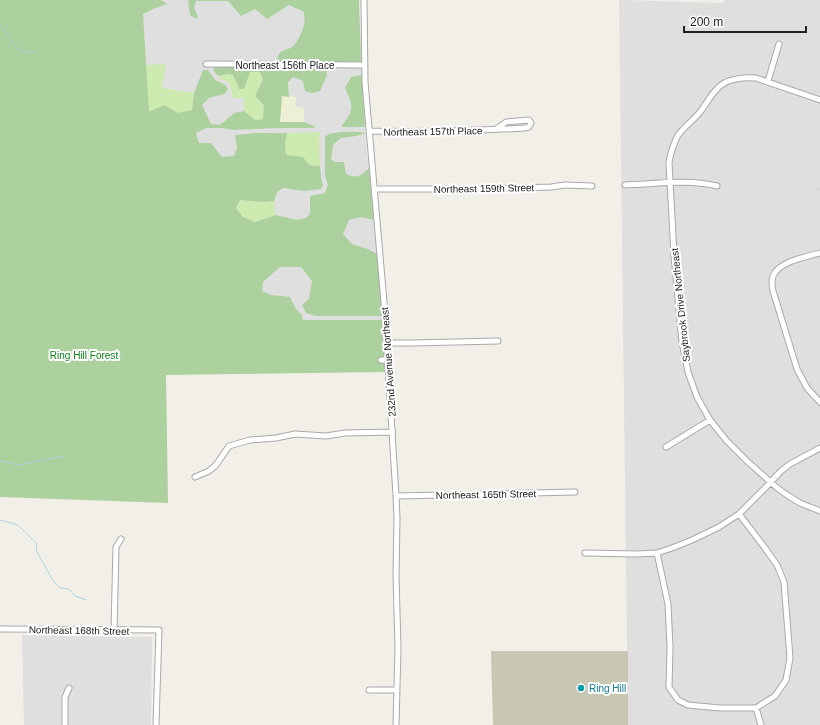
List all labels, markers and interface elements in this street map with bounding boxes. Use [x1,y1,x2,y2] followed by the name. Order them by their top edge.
[684,8,806,34] scale bar
[690,15,723,29] text: 200 m
[236,60,335,71] street label: Northeast 156th Place
[383,125,483,138] street label: Northeast 157th Place
[434,182,535,195] street label: Northeast 159th Street
[669,247,692,362] street label: Saybrook Drive Northeast
[379,307,398,417] street label: 232nd Avenue Northeast
[50,350,118,361] park label: Ring Hill Forest
[436,488,537,501] street label: Northeast 165th Street
[29,624,130,637] street label: Northeast 168th Street
[576,683,586,693] marker: Ring Hill
[589,683,626,694] place label: Ring Hill

